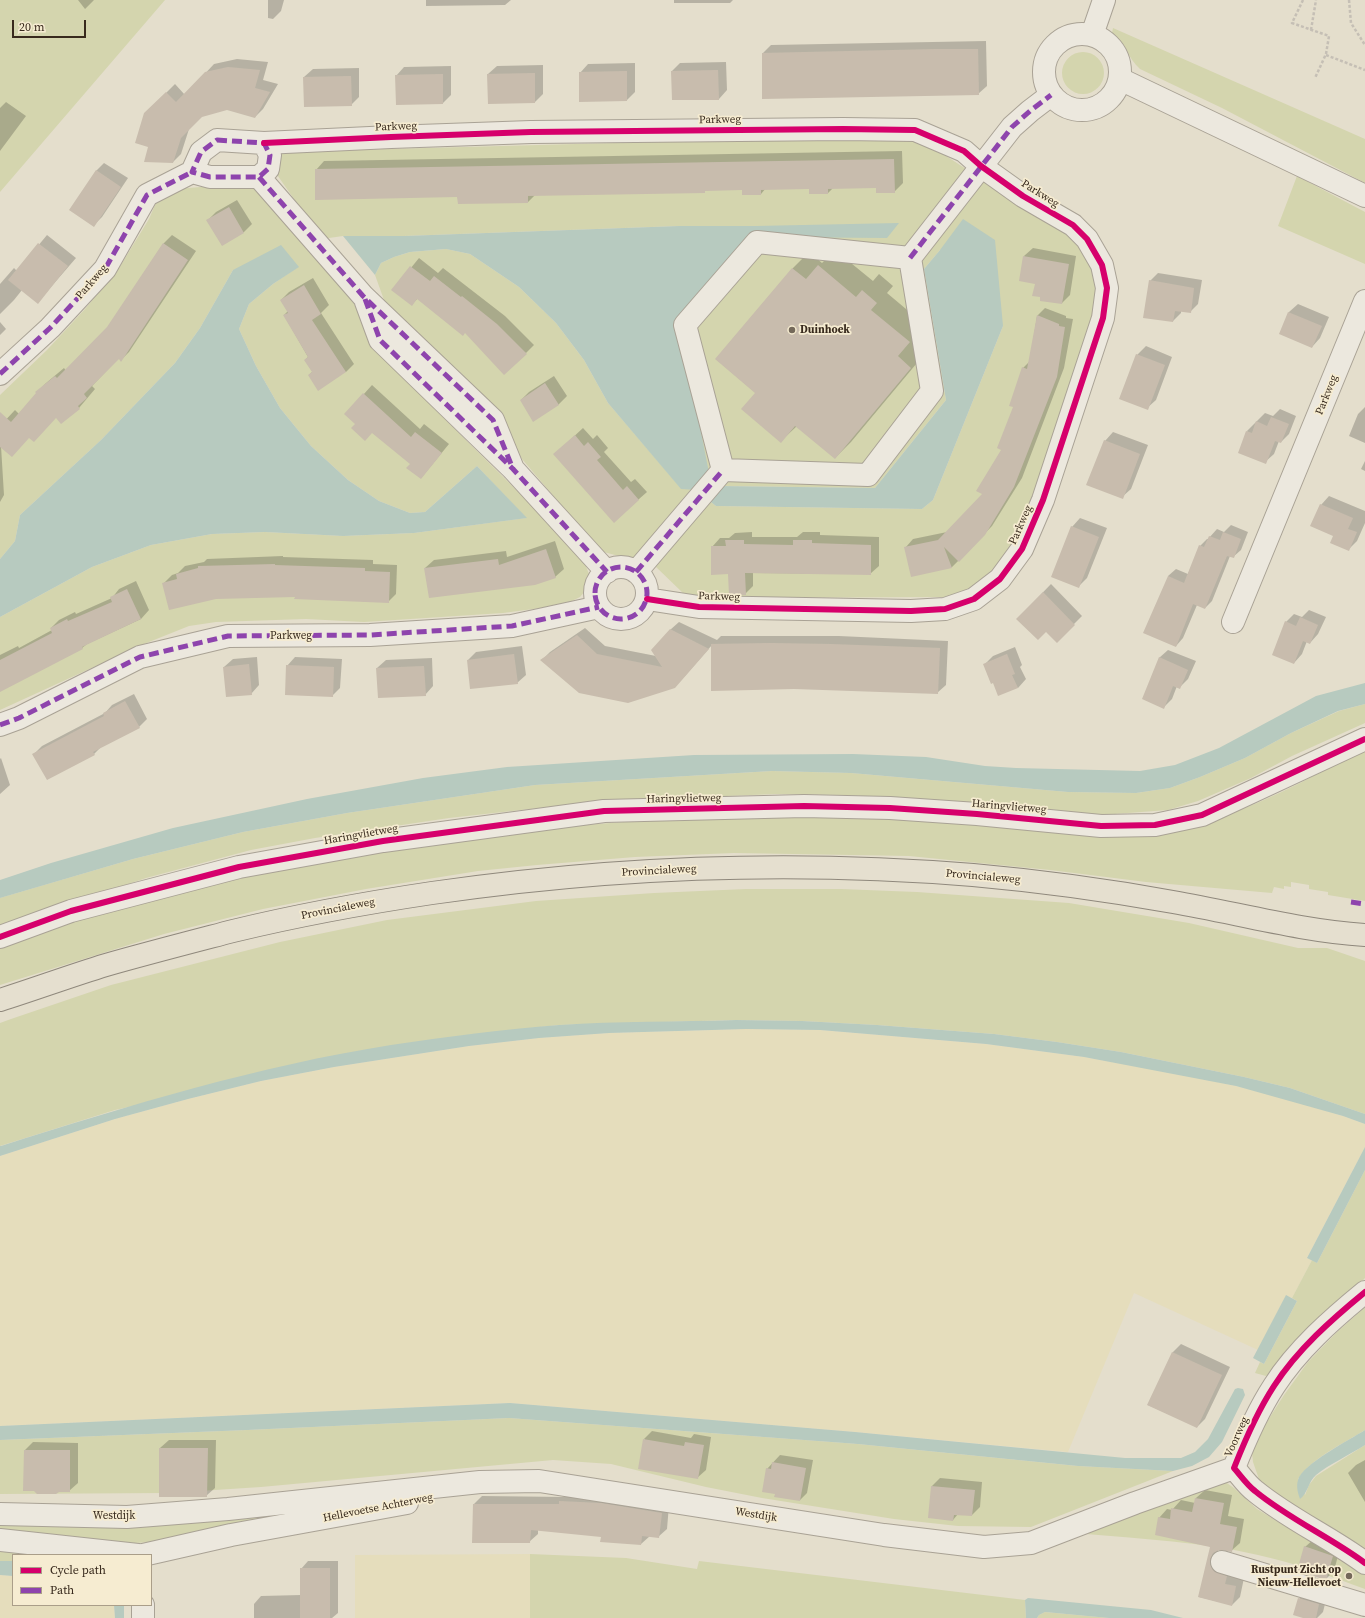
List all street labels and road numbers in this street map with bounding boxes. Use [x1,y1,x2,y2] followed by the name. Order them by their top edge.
[699,113,741,127] street label: Parkweg
[375,120,417,134] street label: Parkweg
[1019,177,1061,211] street label: Parkweg
[73,262,111,302] street label: Parkweg
[1313,373,1341,417] street label: Parkweg
[1006,503,1036,547] street label: Parkweg
[698,590,740,604] street label: Parkweg
[270,629,312,643] street label: Parkweg
[646,792,722,806] street label: Haringvlietweg
[971,797,1047,817] street label: Haringvlietweg
[323,822,399,848] street label: Haringvlietweg
[621,862,697,880] street label: Provincialeweg
[945,867,1021,887] street label: Provincialeweg
[300,895,376,923] street label: Provincialeweg
[1222,1415,1252,1459] street label: Voorweg
[322,1491,434,1525] street label: Hellevoetse Achterweg
[734,1505,778,1525] street label: Westdijk
[93,1509,135,1523] street label: Westdijk

